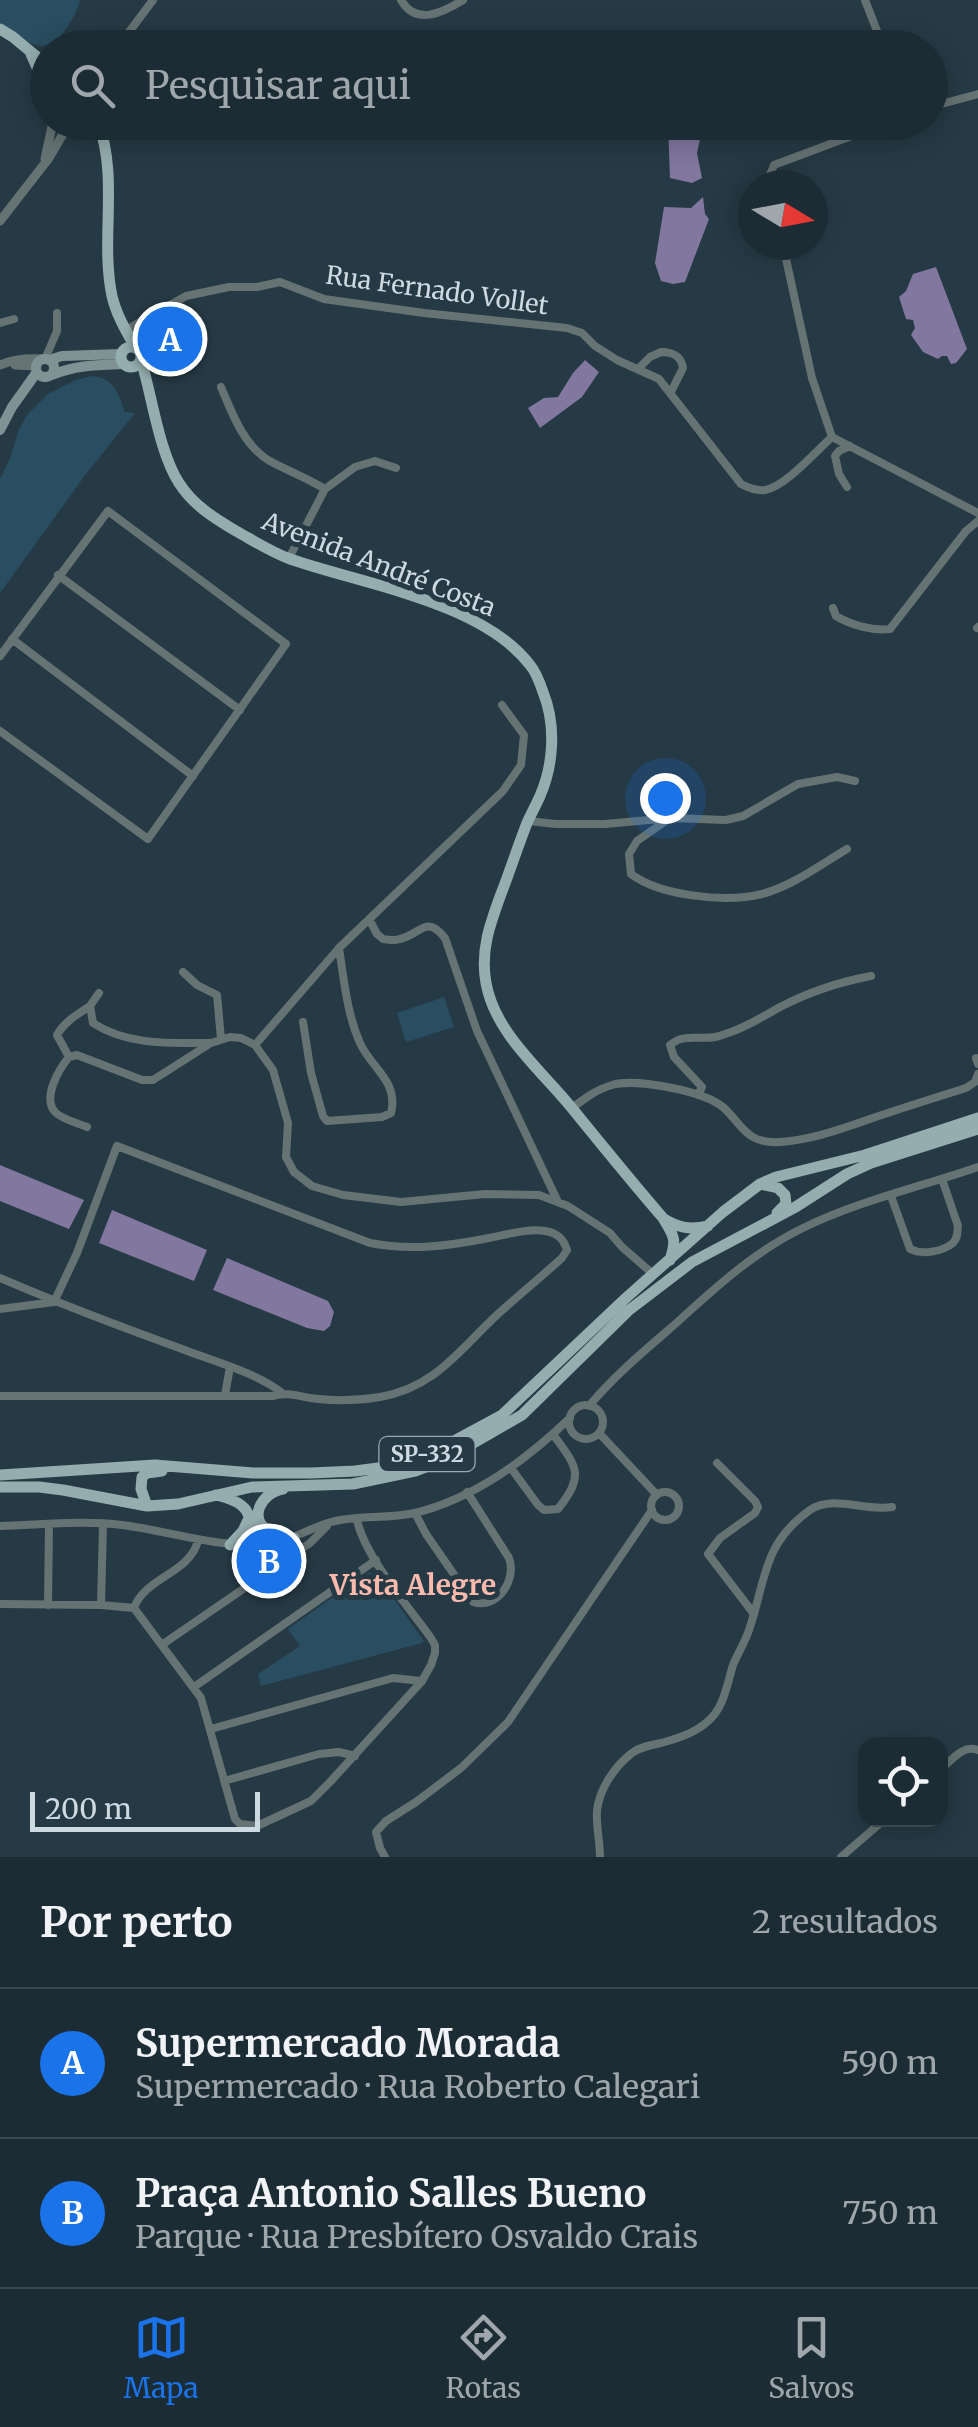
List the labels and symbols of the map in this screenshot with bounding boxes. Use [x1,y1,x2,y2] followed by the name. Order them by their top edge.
[738,170,828,260] north arrow
[324,259,551,321] street label: Rua Fernado Vollet
[138,302,202,376] pin: A
[257,504,500,623] street label: Avenida André Costa
[640,773,691,824] your location
[380,1437,474,1471] road number: SP-332
[236,1524,302,1598] pin: B
[329,1567,496,1603] district label: Vista Alegre
[30,1787,260,1832] scale bar

